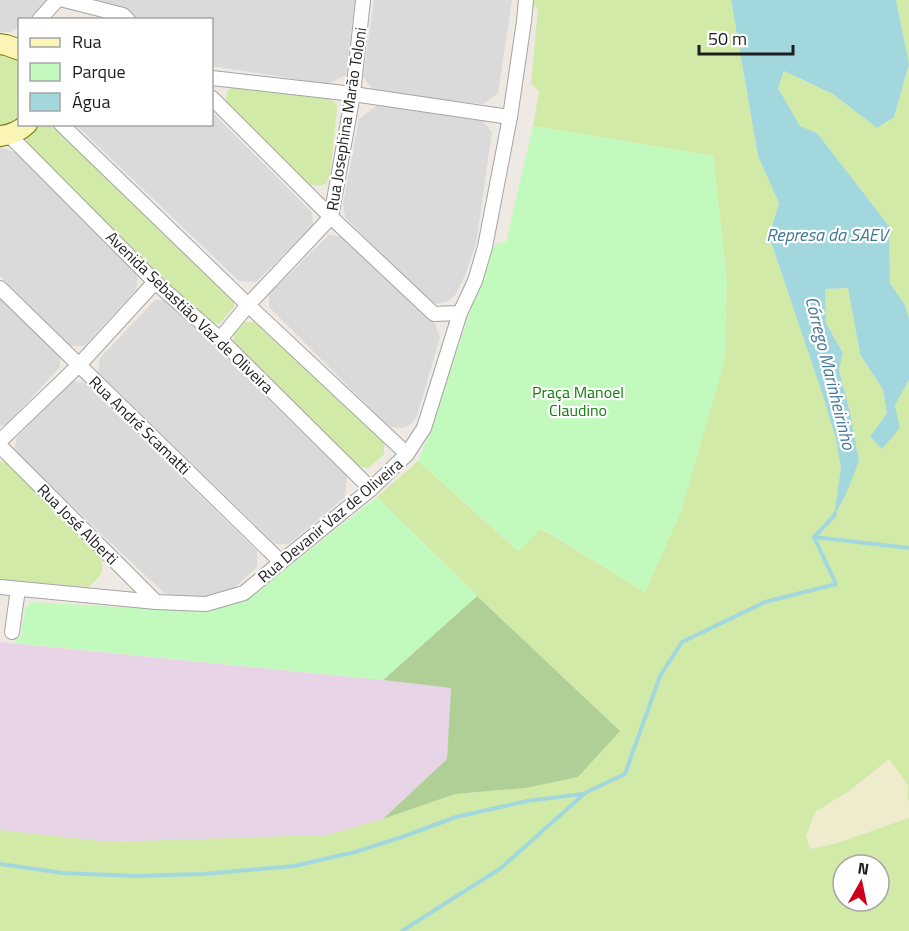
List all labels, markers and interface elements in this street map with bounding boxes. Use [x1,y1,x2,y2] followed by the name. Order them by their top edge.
[18,18,213,126] legend
[699,18,794,56] scale bar
[320,25,372,213] street label: Rua Josephina Marão Toloni
[708,25,747,52] text: 50 m
[72,28,102,55] text: Rua
[72,58,126,85] text: Parque
[72,88,110,115] text: Água
[766,221,891,248] water label: Represa da SAEV
[101,225,279,399] street label: Avenida Sebastião Vaz de Oliveira
[798,293,863,453] water label: Córrego Marinheirinho
[84,370,196,480] street label: Rua André Scamatti
[532,380,624,422] park label: Praça Manoel Claudino
[252,452,408,588] street label: Rua Devanir Vaz de Oliveira
[32,478,124,570] street label: Rua José Alberti
[831,853,891,913] north arrow
[856,855,871,881] text: N

